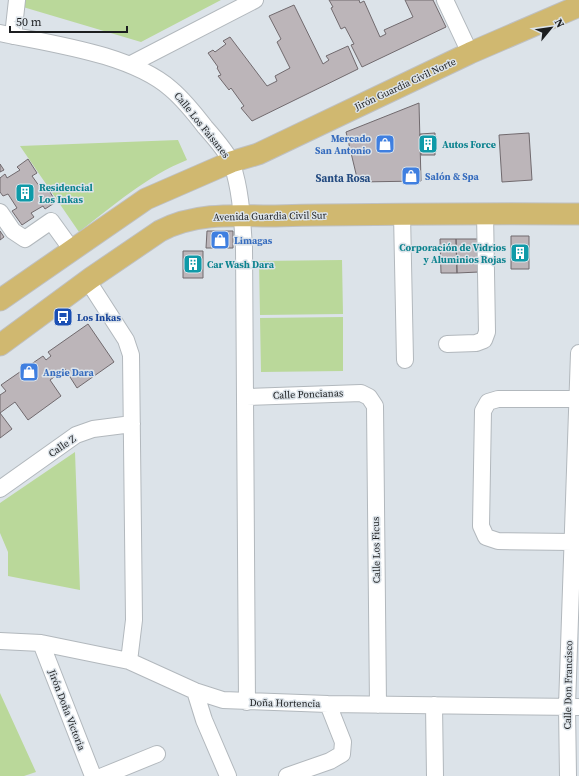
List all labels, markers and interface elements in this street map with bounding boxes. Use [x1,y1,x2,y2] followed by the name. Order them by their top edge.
[10,8,127,34] scale bar
[531,8,571,48] north arrow
[16,14,42,30] text: 50 m
[551,16,568,31] text: N
[351,55,458,114] street label: Jirón Guardia Civil Norte
[171,89,233,161] street label: Calle Los Faisanes
[315,132,371,157] place label: Mercado San Antonio
[374,133,396,155] shop icon: Mercado San Antonio
[417,133,439,155] building icon: Autos Force
[442,138,496,151] place label: Autos Force
[400,165,422,187] shop icon: Salón & Spa
[425,170,480,183] place label: Salón & Spa
[316,171,371,186] district label: Santa Rosa
[39,181,93,206] place label: Residencial Los Inkas
[14,182,36,204] building icon: Residencial Los Inkas
[213,208,328,223] street label: Avenida Guardia Civil Sur
[209,229,231,251] shop icon: Limagas
[234,234,273,247] place label: Limagas
[399,241,506,266] place label: Corporación de Vidrios y Aluminios Rojas
[509,242,531,264] building icon: Corporación de Vidrios y Aluminios Rojas
[182,253,204,275] building icon: Car Wash Dara
[207,258,275,271] place label: Car Wash Dara
[52,306,74,328] bus stop icon: Los Inkas
[77,311,121,324] place label: Los Inkas
[18,361,40,383] shop icon: Angie Dara
[43,366,94,379] place label: Angie Dara
[273,386,343,402] street label: Calle Poncianas
[46,432,79,460] street label: Calle Z
[369,517,383,583] street label: Calle Los Ficus
[561,640,575,730] street label: Calle Don Francisco
[45,667,89,753] street label: Jirón Doña Victoria
[249,696,322,710] street label: Doña Hortencia

